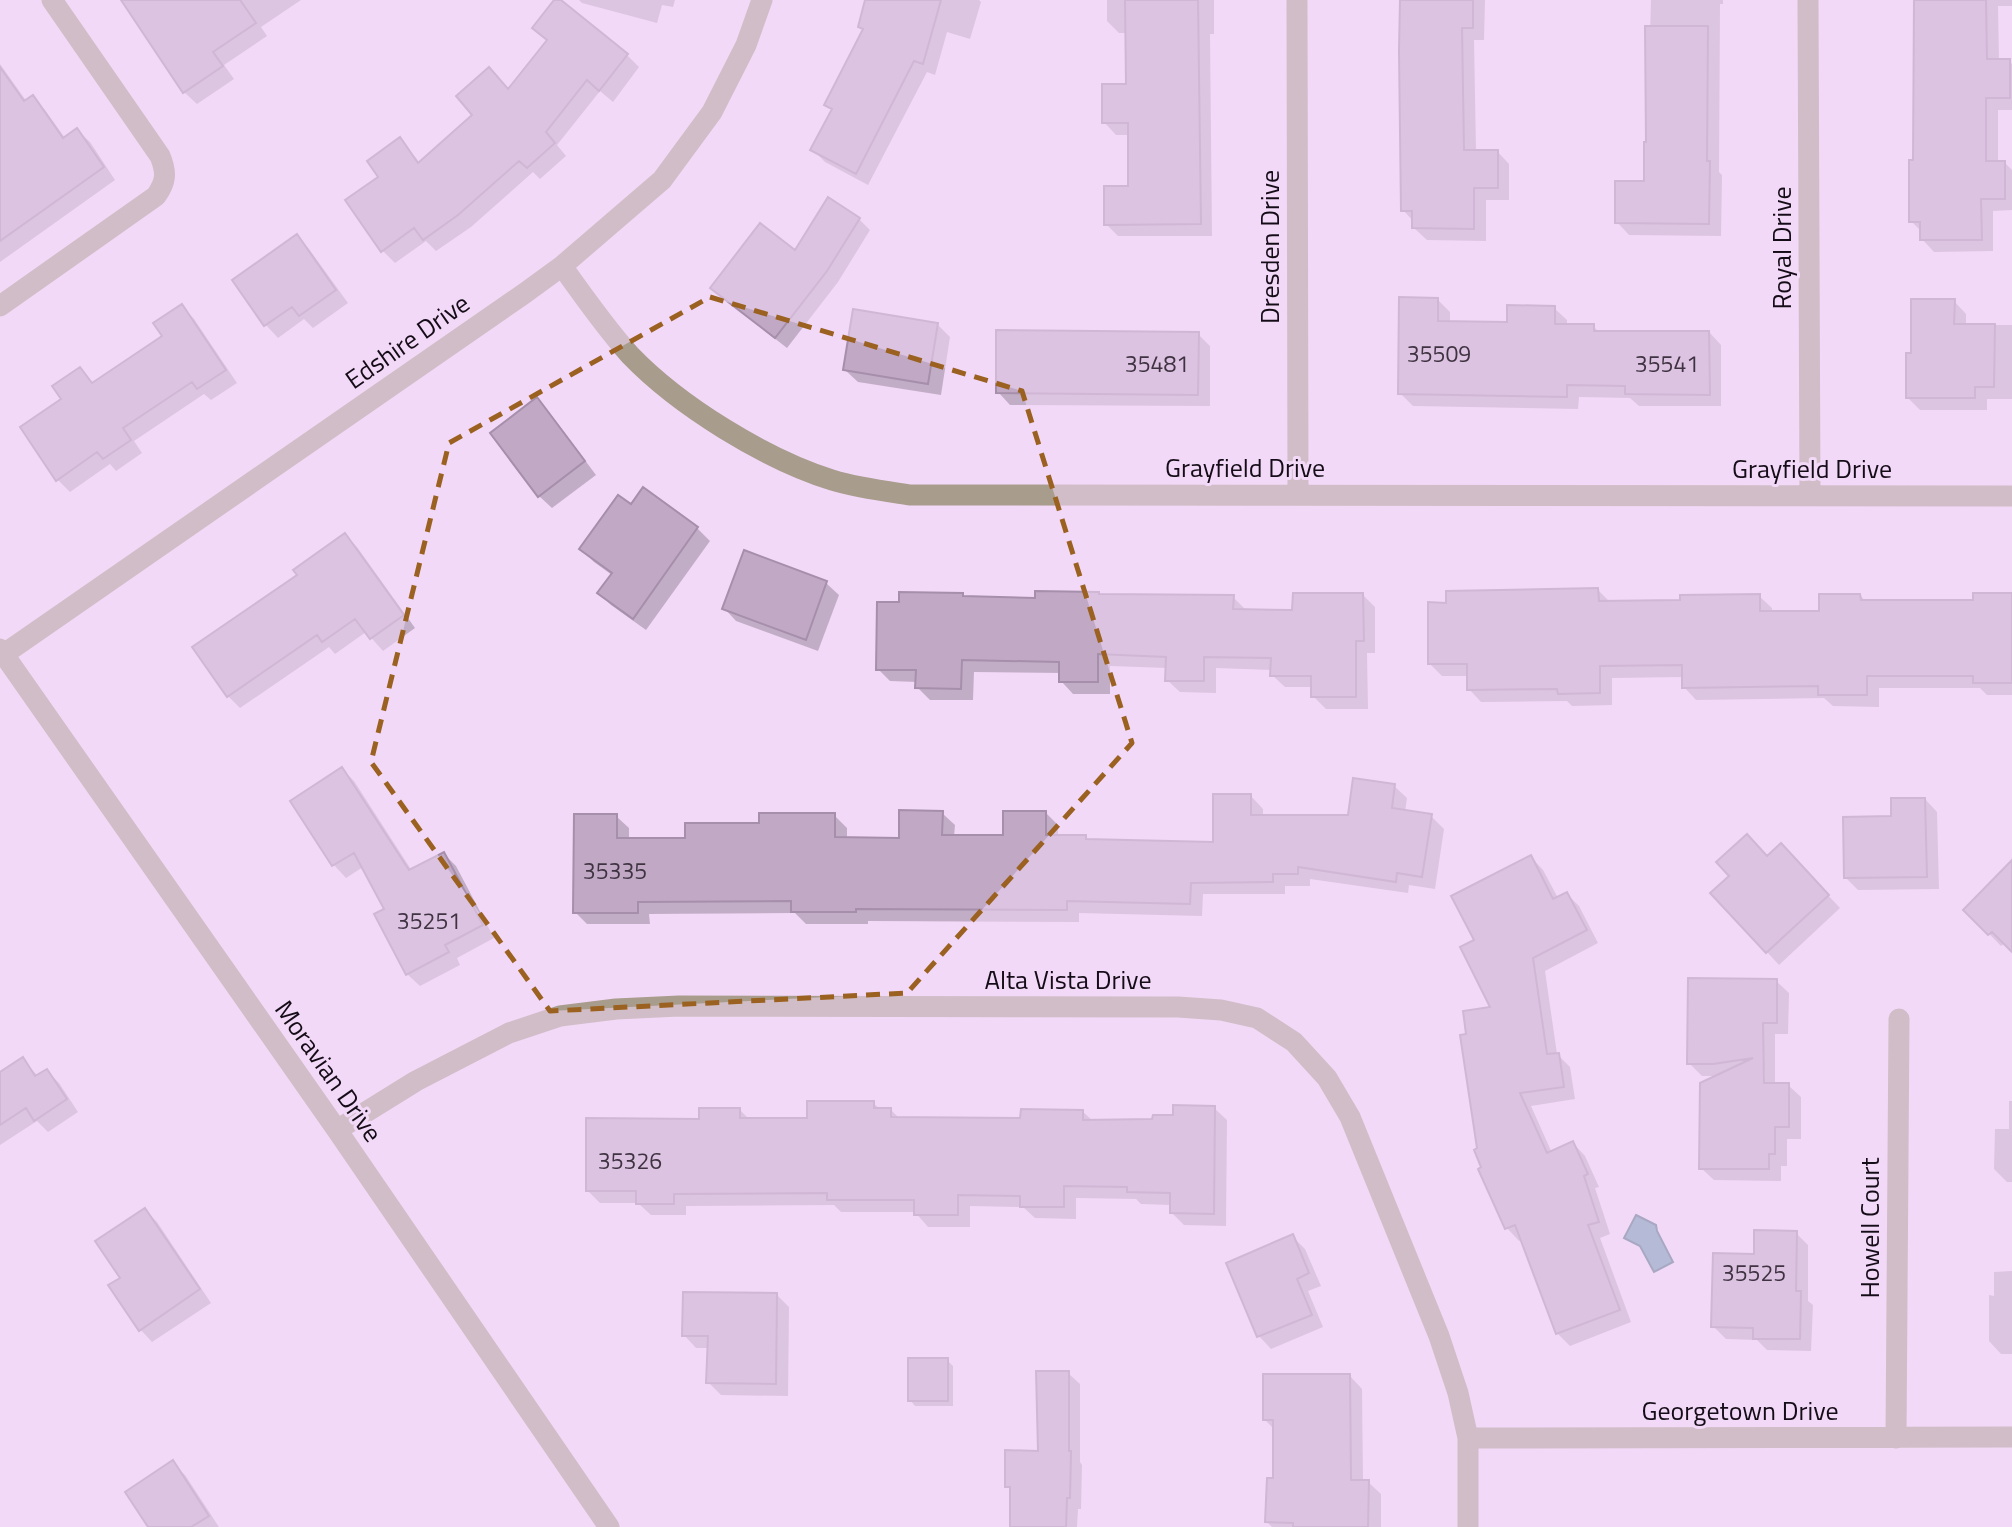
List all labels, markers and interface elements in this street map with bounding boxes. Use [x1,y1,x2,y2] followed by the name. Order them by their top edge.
[1250,170,1289,324] street label: Dresden Drive
[1762,186,1801,310] street label: Royal Drive
[337,284,477,398] street label: Edshire Drive
[1407,336,1471,371] house number: 35509
[1125,346,1189,381] house number: 35481
[1635,346,1699,381] house number: 35541
[1165,448,1325,487] street label: Grayfield Drive
[1732,449,1892,488] street label: Grayfield Drive
[583,853,647,888] house number: 35335
[397,903,461,938] house number: 35251
[984,960,1152,999] street label: Alta Vista Drive
[266,992,392,1150] street label: Moravian Drive
[598,1143,662,1178] house number: 35326
[1850,1157,1889,1299] street label: Howell Court
[1722,1255,1786,1290] house number: 35525
[1641,1391,1839,1430] street label: Georgetown Drive

